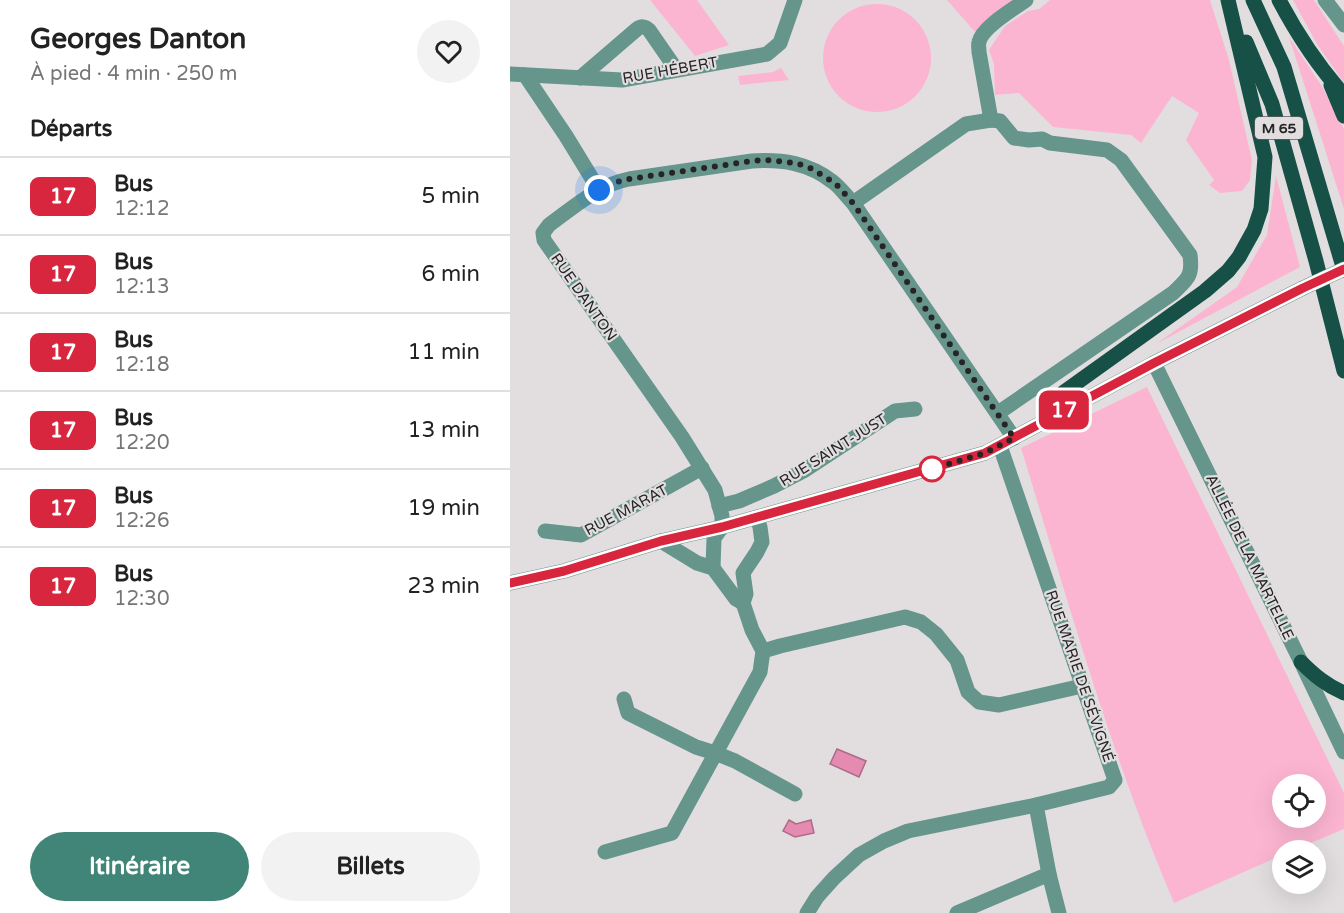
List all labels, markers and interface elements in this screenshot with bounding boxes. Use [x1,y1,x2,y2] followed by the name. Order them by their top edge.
[417,20,480,83] button: heart
[30,22,246,56] text: Georges Danton
[621,53,719,87] street label: RUE HÉBERT
[30,62,237,86] text: À pied · 4 min · 250 m
[30,116,112,142] text: Départs
[1255,117,1303,139] road number: M 65
[114,171,153,197] text: Bus
[584,175,614,205] your location
[421,183,480,209] text: 5 min
[50,184,76,209] text: 17
[114,197,169,221] text: 12:12
[114,249,153,275] text: Bus
[547,250,621,344] street label: RUE DANTON
[421,261,480,287] text: 6 min
[50,262,76,287] text: 17
[114,275,169,299] text: 12:13
[114,327,153,353] text: Bus
[408,339,480,365] text: 11 min
[50,340,76,365] text: 17
[114,353,169,377] text: 12:18
[1037,390,1091,430] line badge: 17
[1051,398,1077,423] text: 17
[114,405,153,431] text: Bus
[776,410,890,490] street label: RUE SAINT-JUST
[408,417,480,443] text: 13 min
[50,418,76,443] text: 17
[114,431,169,455] text: 12:20
[919,456,945,482] unlabelled marker
[1202,471,1298,643] street label: ALLÉE DE LA MARTELLE
[581,481,671,539] street label: RUE MARAT
[114,483,153,509] text: Bus
[408,495,480,521] text: 19 min
[50,496,76,521] text: 17
[114,509,169,533] text: 12:26
[114,561,153,587] text: Bus
[408,573,480,599] text: 23 min
[50,574,76,599] text: 17
[114,587,169,611] text: 12:30
[1042,588,1118,764] street label: RUE MARIE DE SÉVIGNÉ
[1272,774,1326,894] map controls
[1272,774,1326,828] button: locate
[30,832,249,901] button: Itinéraire
[261,832,480,901] button: Billets
[1272,840,1326,894] button: layers

